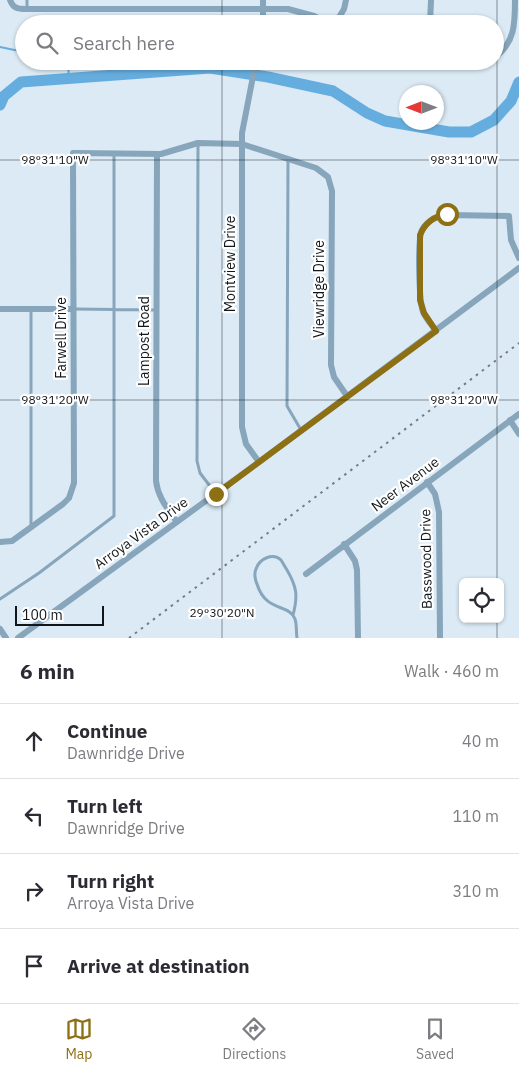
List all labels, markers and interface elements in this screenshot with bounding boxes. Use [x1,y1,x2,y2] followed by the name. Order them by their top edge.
[15,15,504,70] search box
[33,29,61,57] icon: search
[73,31,175,55] text: Search here
[399,85,444,130] north arrow
[21,152,89,167] text: 98°31'10"W
[430,152,498,167] text: 98°31'10"W
[436,203,459,226] route start
[221,215,239,312] street label: Montview Drive
[310,240,328,338] street label: Viewridge Drive
[135,296,153,386] street label: Lampost Road
[52,297,70,379] street label: Farwell Drive
[21,392,89,407] text: 98°31'20"W
[430,392,498,407] text: 98°31'20"W
[367,452,443,515] street label: Neer Avenue
[205,483,228,506] route end
[91,493,192,573] street label: Arroya Vista Drive
[416,508,436,609] street label: Basswood Drive
[459,578,504,623] map controls
[459,578,504,623] button: locate
[15,603,104,626] scale bar
[189,605,255,620] text: 29°30'20"N
[22,606,63,624] text: 100 m
[20,657,75,685] text: 6 min
[404,661,499,681] text: Walk · 460 m
[67,719,147,743] text: Continue
[20,727,48,755] icon: ahead
[462,731,499,751] text: 40 m
[67,743,185,763] text: Dawnridge Drive
[67,794,143,818] text: Turn left
[20,802,48,830] icon: left
[452,806,499,826] text: 110 m
[67,818,185,838] text: Dawnridge Drive
[67,869,154,893] text: Turn right
[20,877,48,905] icon: right
[452,881,499,901] text: 310 m
[67,893,194,913] text: Arroya Vista Drive
[20,952,48,980] icon: arrive
[67,954,250,978] text: Arrive at destination
[65,1015,93,1063] tab: Map
[223,1015,286,1063] tab: Directions
[416,1015,454,1063] tab: Saved

